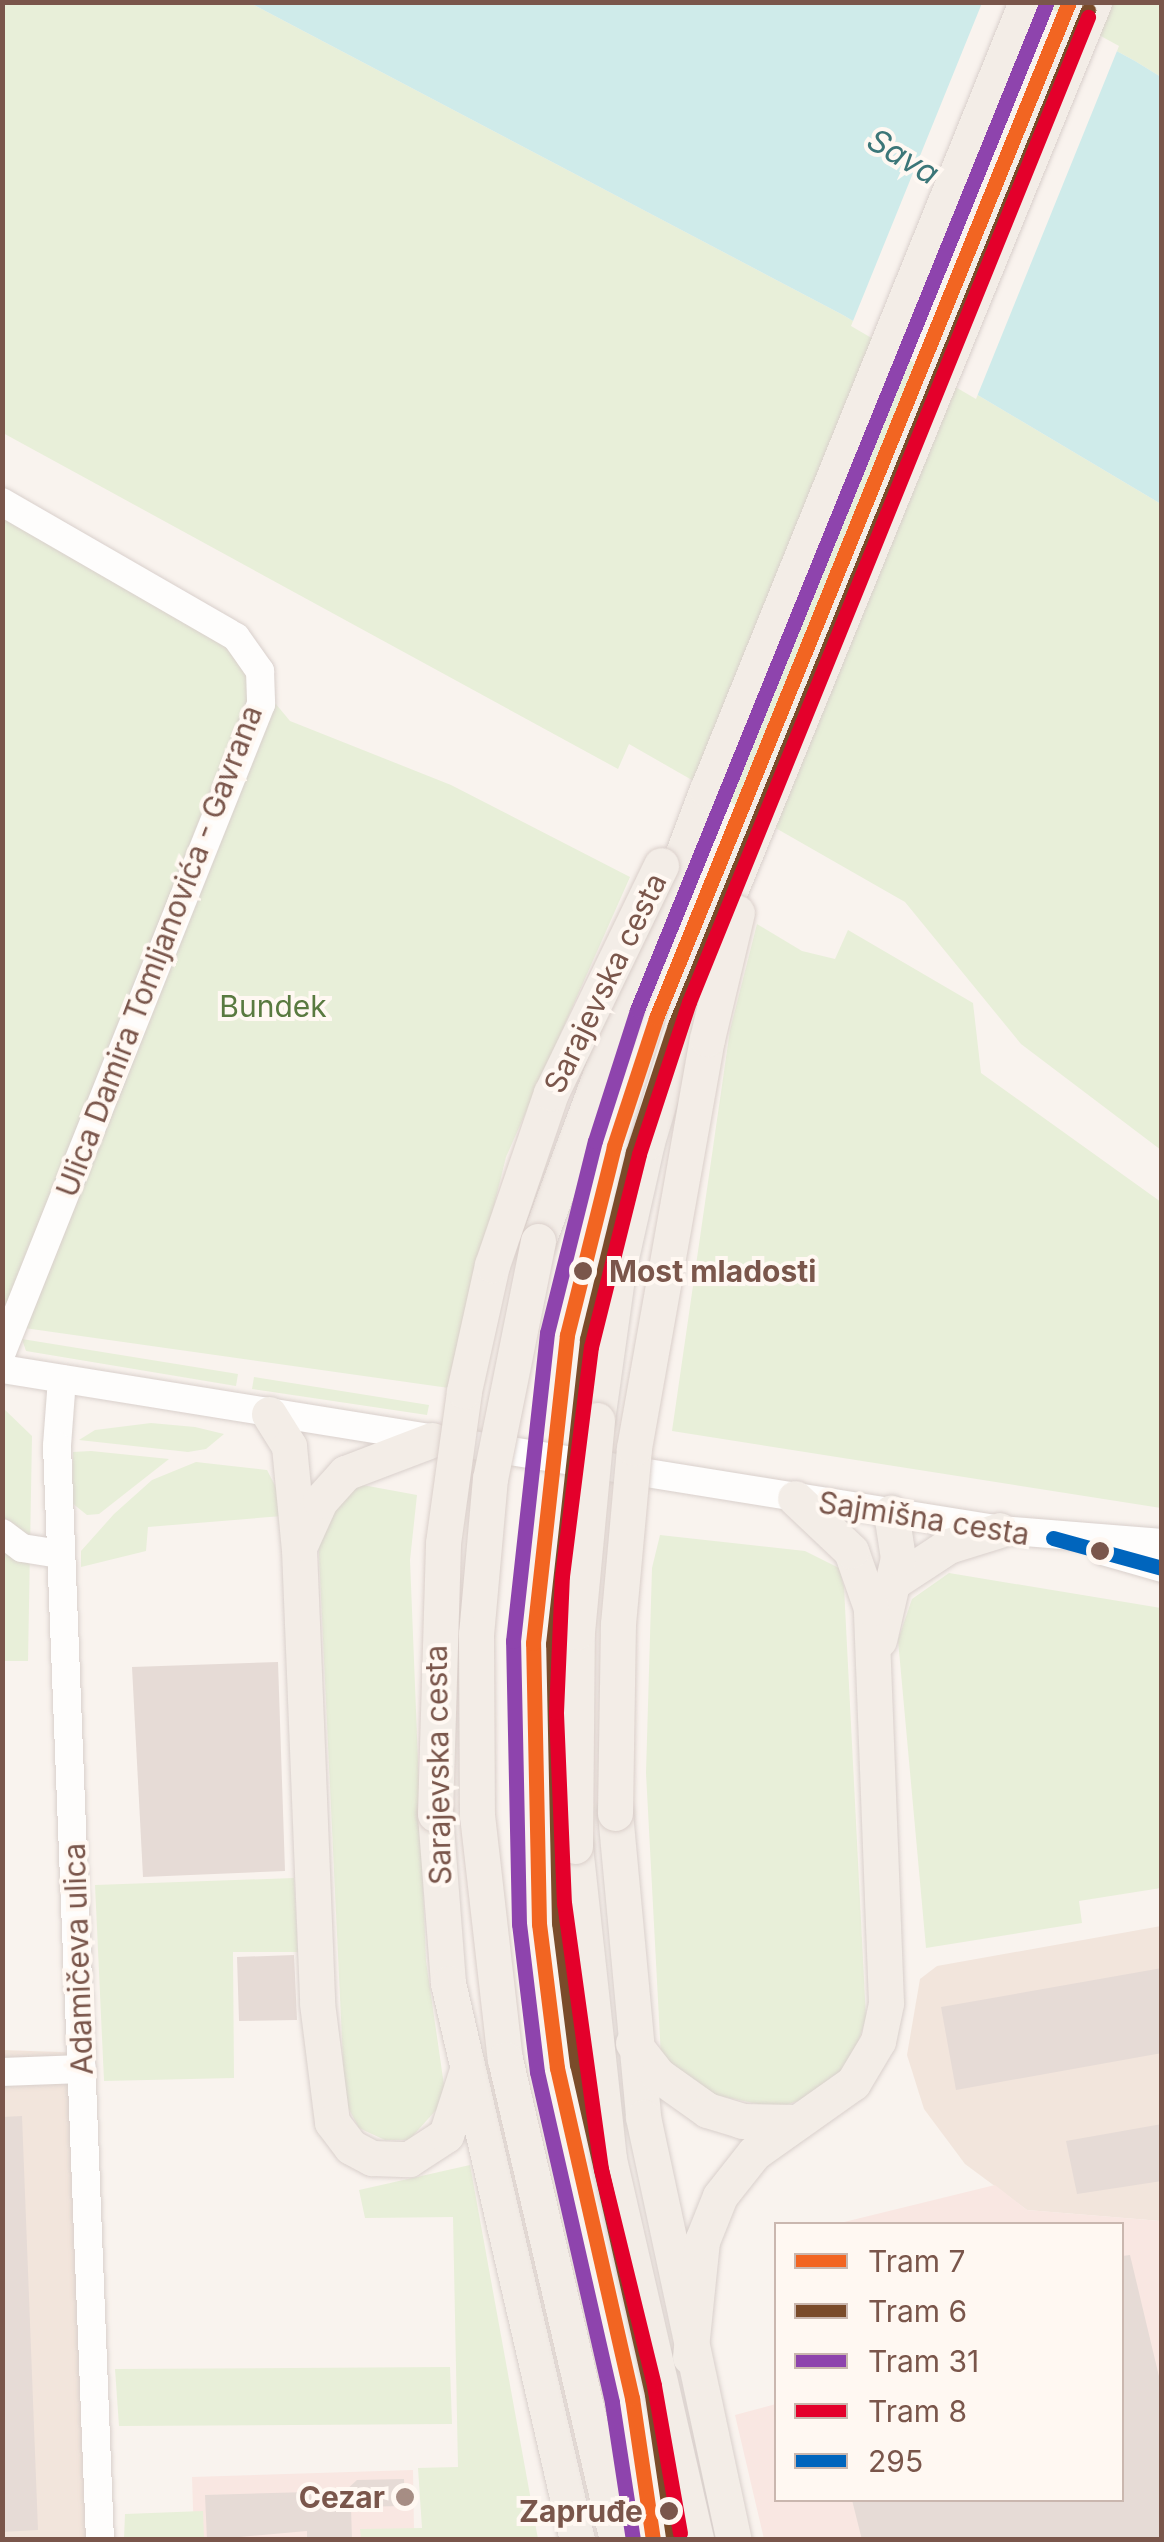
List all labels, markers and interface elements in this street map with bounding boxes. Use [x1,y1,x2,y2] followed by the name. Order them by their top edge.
[860,121,946,193] water label: Sava
[48,700,270,1202] street label: Ulica Damira Tomljanovića - Gavrana
[536,867,674,1099] street label: Sarajevska cesta
[219,988,327,1024] park label: Bundek
[609,1253,816,1289] place label: Most mladosti
[566,1254,600,1288] marker: Most mladosti
[816,1484,1032,1552] street label: Sajmišna cesta
[1090,1541,1110,1561] unlabelled marker
[418,1645,458,1885] street label: Sarajevska cesta
[56,1842,100,2076] street label: Adamičeva ulica
[774,2222,1124,2502] legend
[868,2243,966,2279] text: Tram 7
[868,2293,967,2329] text: Tram 6
[868,2343,979,2379] text: Tram 31
[868,2393,967,2429] text: Tram 8
[868,2443,923,2479] text: 295
[299,2479,385,2515] place label: Cezar
[394,2486,416,2508] marker: Cezar
[519,2493,643,2529] place label: Zapruđe
[652,2494,686,2528] marker: Zapruđe

